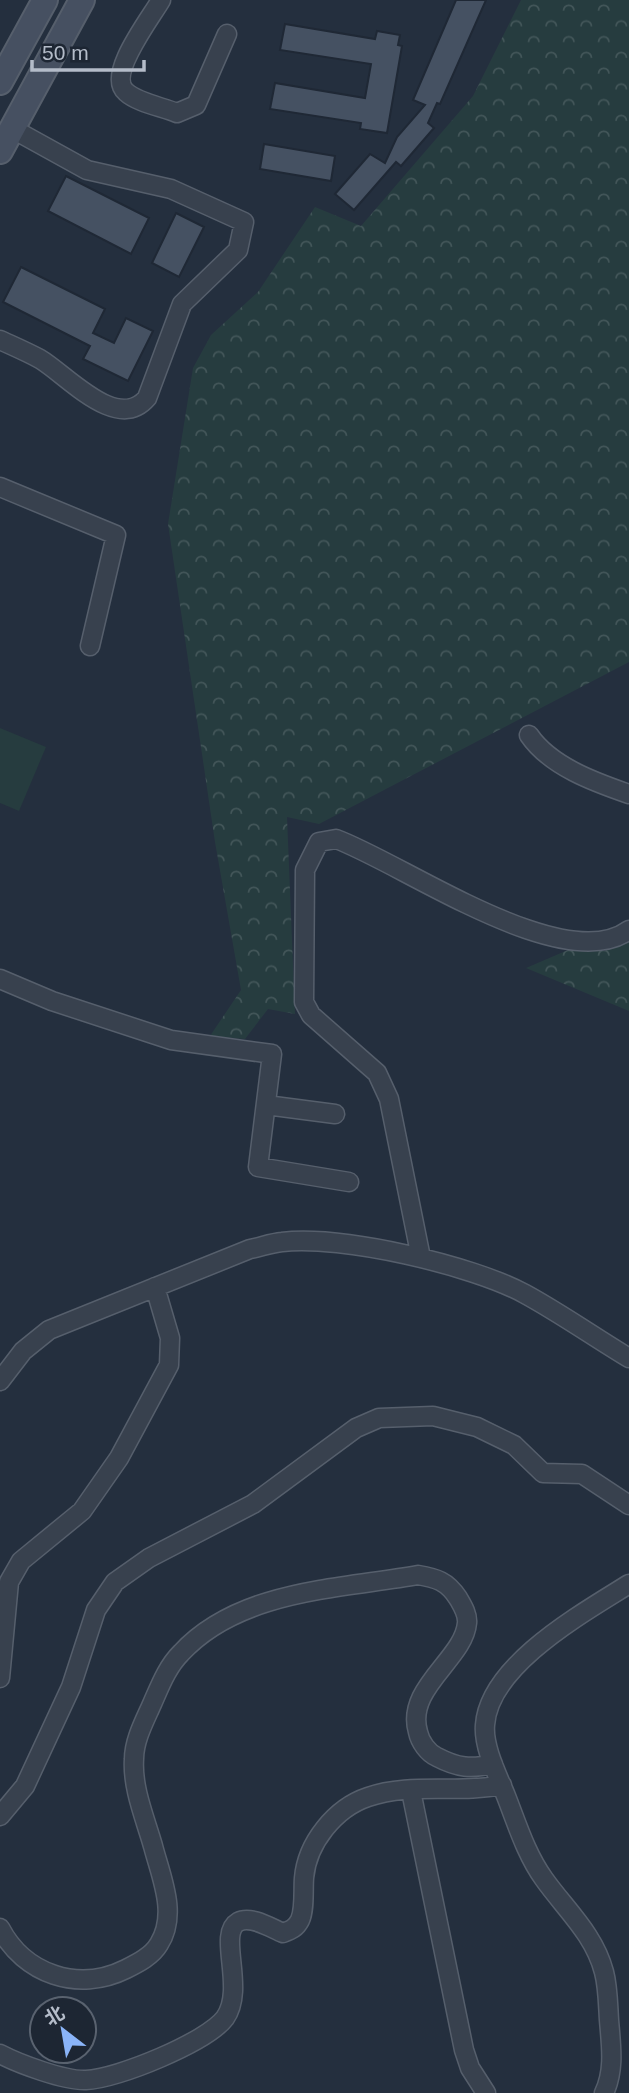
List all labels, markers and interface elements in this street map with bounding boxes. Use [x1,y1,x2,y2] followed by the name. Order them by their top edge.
[32,28,144,72] scale bar
[42,41,89,64] text: 50 m
[28,1995,98,2065] north arrow
[41,2002,68,2030] text: 北

